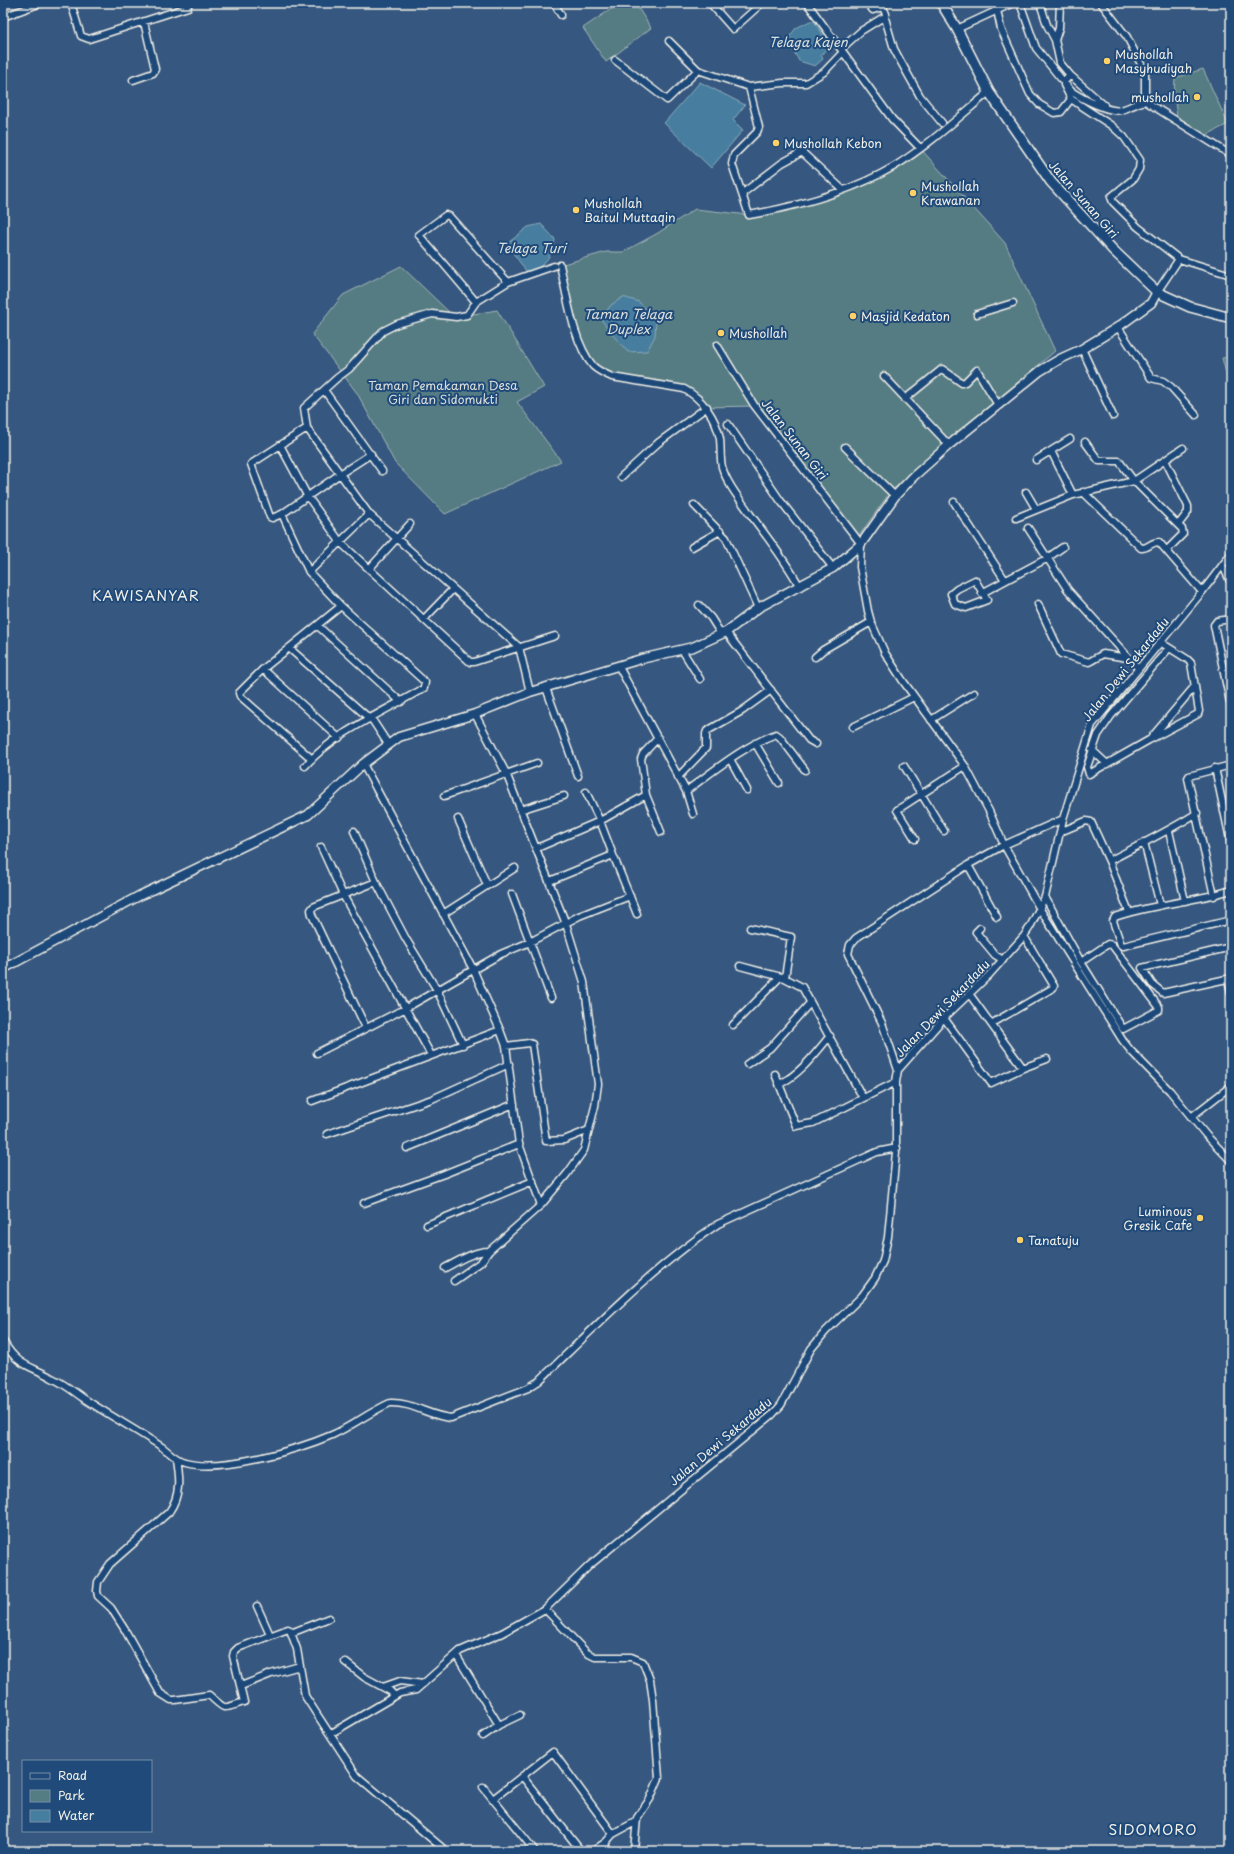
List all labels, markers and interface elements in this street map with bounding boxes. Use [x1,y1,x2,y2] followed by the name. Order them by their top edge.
[768,32,849,51] water label: Telaga Kajen
[1115,45,1192,77] place label: Mushollah Masyhudiyah
[1102,56,1112,66] marker: Mushollah Masyhudiyah
[1131,88,1189,106] place label: mushollah
[1192,92,1202,102] marker: mushollah
[784,134,882,152] place label: Mushollah Kebon
[771,138,781,148] marker: Mushollah Kebon
[1045,156,1123,242] street label: Jalan Sunan Giri
[921,177,980,209] place label: Mushollah Krawanan
[908,188,918,198] marker: Mushollah Krawanan
[584,194,676,226] place label: Mushollah Baitul Muttaqin
[571,205,581,215] marker: Mushollah Baitul Muttaqin
[496,238,568,257] water label: Telaga Turi
[584,304,673,338] water label: Taman Telaga Duplex
[861,307,950,325] place label: Masjid Kedaton
[848,311,858,321] marker: Masjid Kedaton
[729,324,787,342] place label: Mushollah
[716,328,726,338] marker: Mushollah
[368,376,518,408] park label: Taman Pemakaman Desa Giri dan Sidomukti
[758,395,832,483] street label: Jalan Sunan Giri
[92,585,200,606] district label: KAWISANYAR
[1077,613,1173,725] street label: Jalan Dewi Sekardadu
[891,955,993,1061] street label: Jalan Dewi Sekardadu
[1123,1202,1193,1234] place label: Luminous Gresik Cafe
[1195,1213,1205,1223] marker: Luminous Gresik Cafe
[1028,1231,1079,1249] place label: Tanatuju
[1015,1235,1025,1245] marker: Tanatuju
[665,1393,775,1489] street label: Jalan Dewi Sekardadu
[22,1760,152,1832] legend
[58,1766,87,1784] text: Road
[58,1786,85,1804] text: Park
[58,1806,95,1824] text: Water
[1109,1819,1197,1840] district label: SIDOMORO

